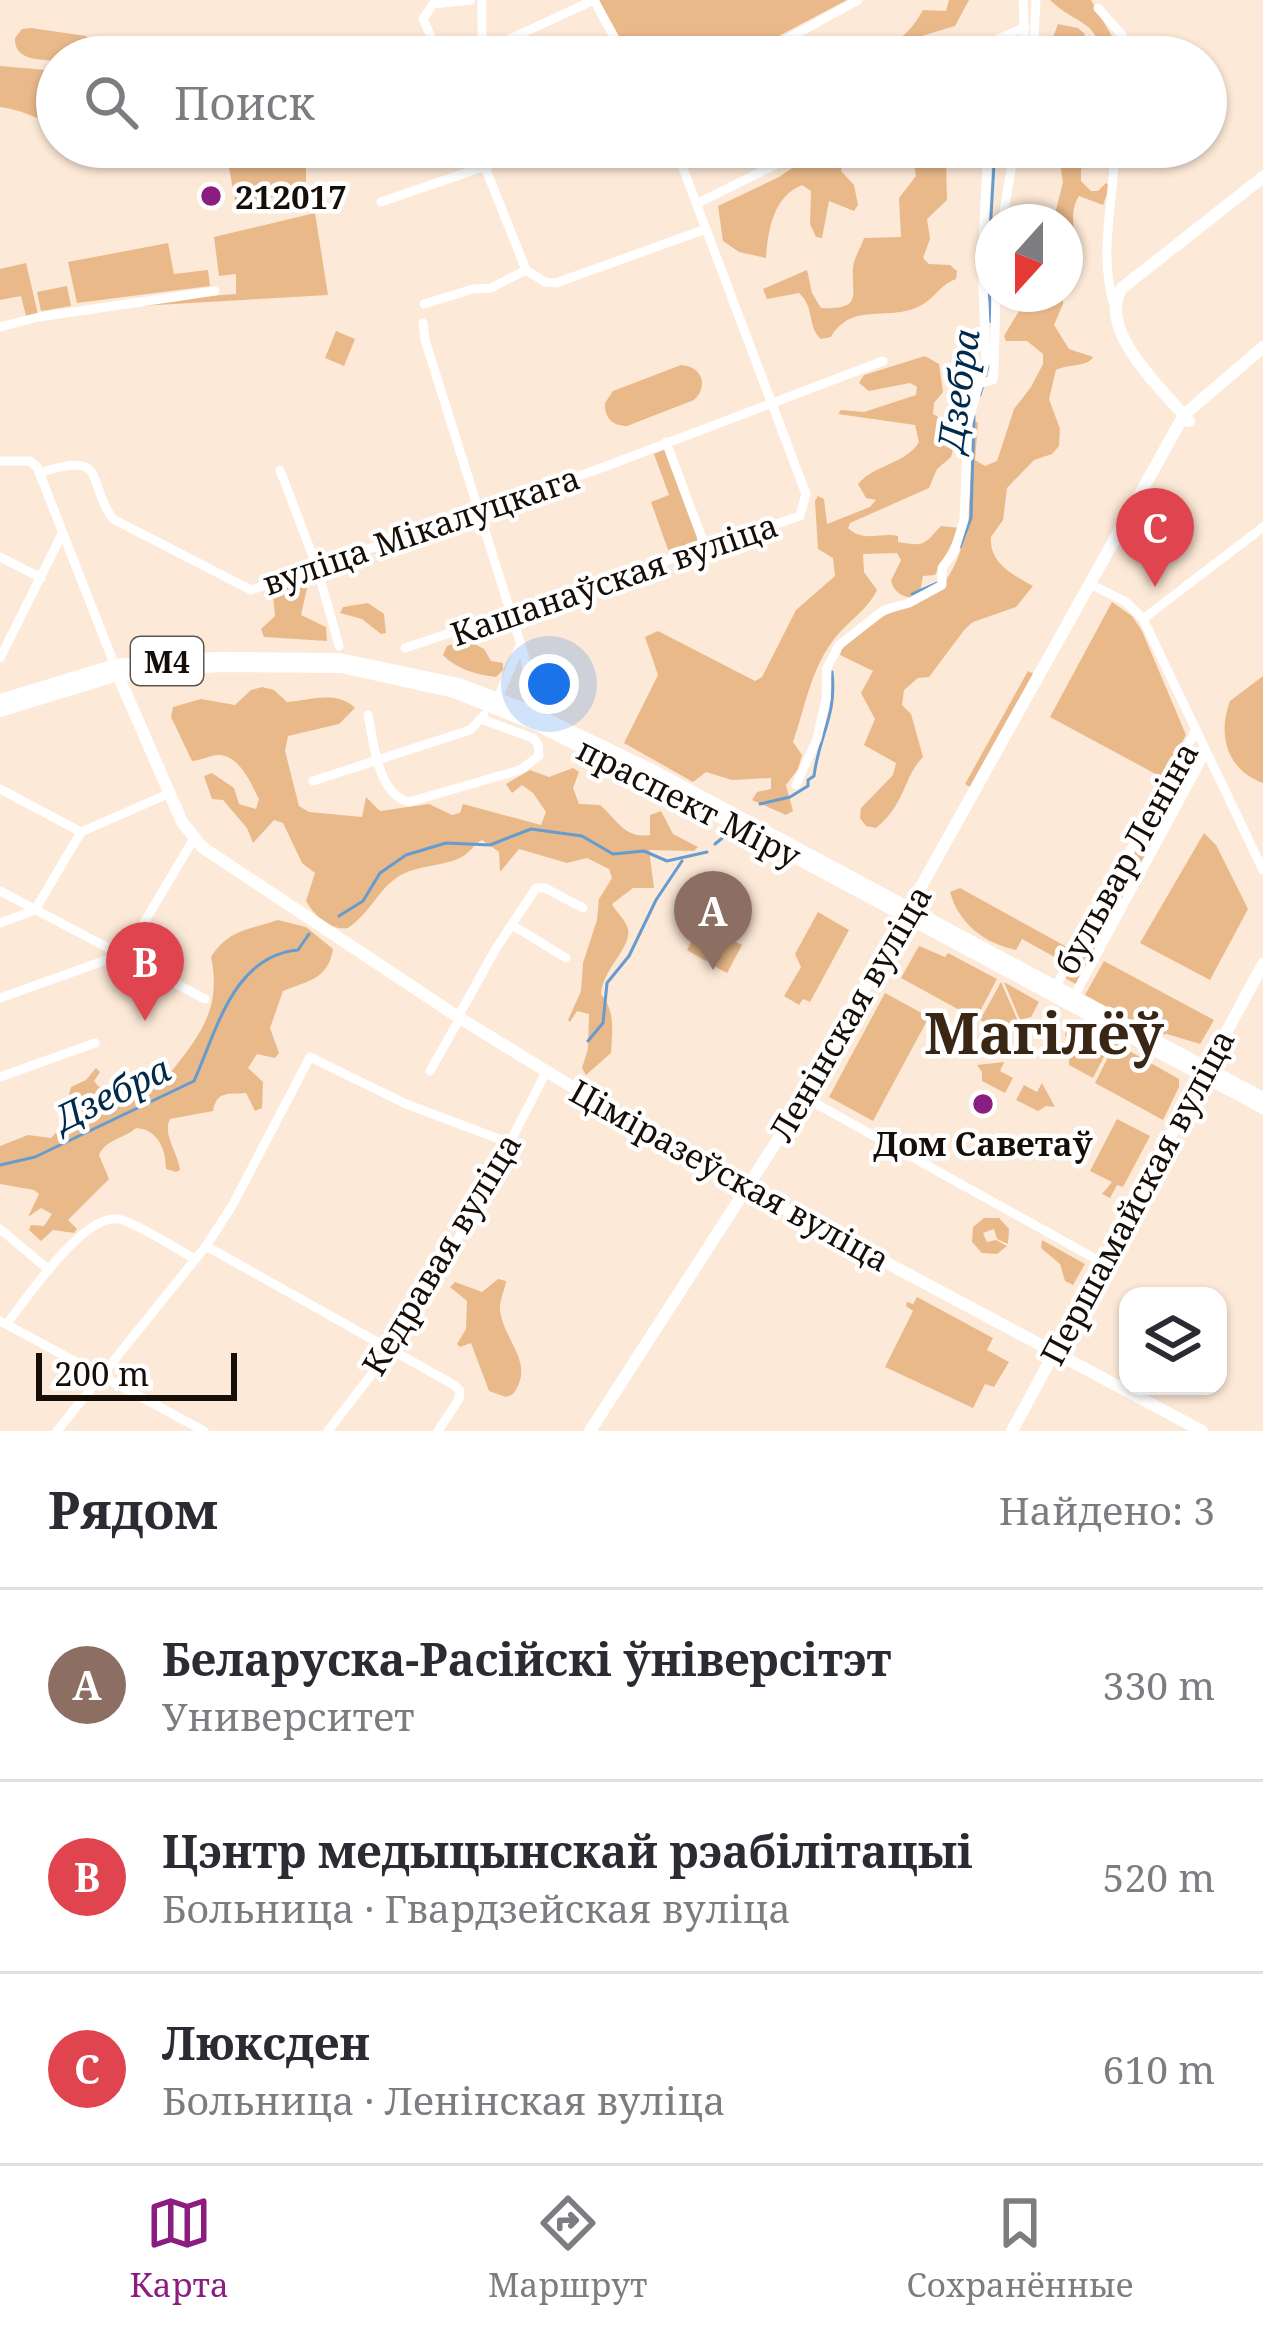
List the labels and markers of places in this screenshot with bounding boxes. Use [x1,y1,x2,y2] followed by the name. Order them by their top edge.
[235,174,347,219] place label: 212017
[198,183,224,209] marker: 212017
[1116,488,1194,587] pin: C
[674,871,752,970] pin: A
[106,922,184,1021] pin: B
[970,1091,996,1117] marker: Дом Саветаў
[873,1121,1093,1166] place label: Дом Саветаў

